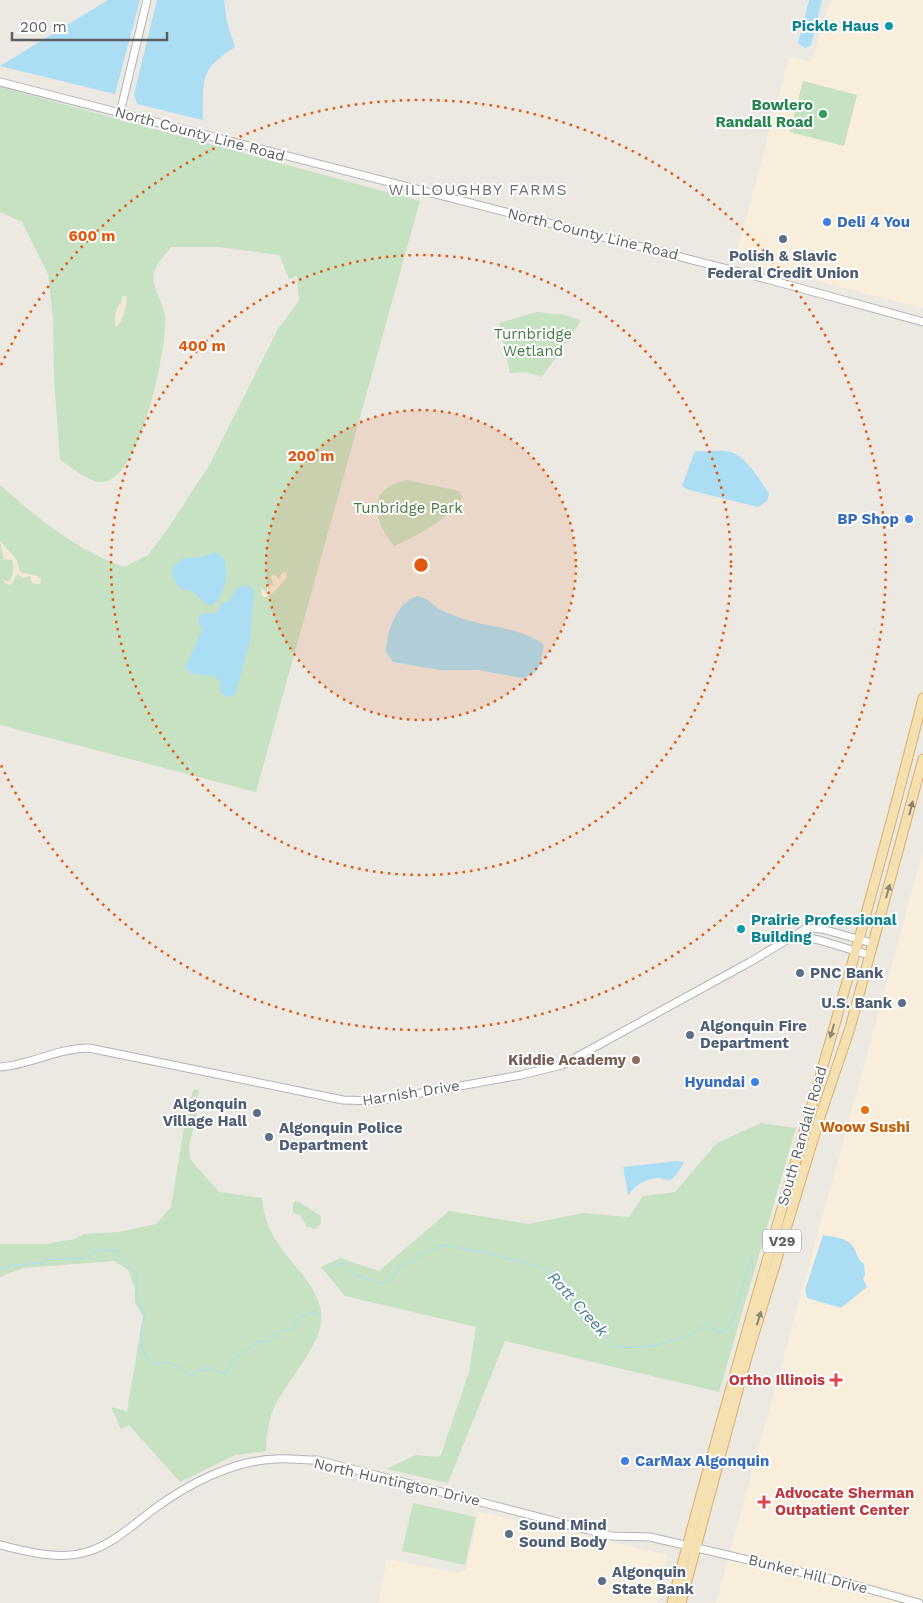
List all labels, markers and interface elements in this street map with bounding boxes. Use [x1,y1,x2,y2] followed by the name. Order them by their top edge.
[12,10,168,42] scale bar
[792,17,879,35] place label: Pickle Haus
[20,18,67,36] text: 200 m
[883,20,895,32] marker: Pickle Haus
[716,96,813,131] place label: Bowlero Randall Road
[113,103,287,165] street label: North County Line Road
[817,108,829,120] marker: Bowlero Randall Road
[388,180,568,199] district label: WILLOUGHBY FARMS
[506,204,680,264] street label: North County Line Road
[837,213,910,231] place label: Deli 4 You
[821,216,833,228] marker: Deli 4 You
[69,227,115,245] text: 600 m
[777,233,789,245] marker: Polish & Slavic Federal Credit Union
[707,247,859,282] place label: Polish & Slavic Federal Credit Union
[494,325,572,360] park label: Turnbridge Wetland
[178,337,226,355] text: 400 m
[288,447,334,465] text: 200 m
[353,499,463,517] park label: Tunbridge Park
[837,510,899,528] place label: BP Shop
[903,513,915,525] marker: BP Shop
[412,556,430,574] centre of rings
[907,800,915,815] one-way arrow
[884,883,892,898] one-way arrow
[751,911,897,946] place label: Prairie Professional Building
[735,923,747,935] marker: Prairie Professional Building
[810,964,884,982] place label: PNC Bank
[794,967,806,979] marker: PNC Bank
[821,994,893,1012] place label: U.S. Bank
[896,997,908,1009] marker: U.S. Bank
[700,1017,807,1052] place label: Algonquin Fire Department
[828,1024,836,1039] one-way arrow
[684,1029,696,1041] marker: Algonquin Fire Department
[508,1051,627,1069] place label: Kiddie Academy
[630,1054,642,1066] marker: Kiddie Academy
[773,1064,831,1208] street label: South Randall Road
[684,1073,745,1091] place label: Hyundai
[361,1076,461,1110] street label: Harnish Drive
[749,1076,761,1088] marker: Hyundai
[163,1095,247,1130] place label: Algonquin Village Hall
[859,1104,871,1116] marker: Woow Sushi
[251,1107,263,1119] marker: Algonquin Village Hall
[820,1118,910,1136] place label: Woow Sushi
[279,1119,403,1154] place label: Algonquin Police Department
[263,1131,275,1143] marker: Algonquin Police Department
[763,1230,801,1252] road number: V29
[544,1268,613,1341] water label: Ratt Creek
[755,1310,763,1325] one-way arrow
[729,1371,825,1389] place label: Ortho Illinois
[829,1373,843,1387] marker: Ortho Illinois
[635,1452,769,1470] place label: CarMax Algonquin
[312,1454,482,1510] street label: North Huntington Drive
[619,1455,631,1467] marker: CarMax Algonquin
[775,1484,914,1519] place label: Advocate Sherman Outpatient Center
[757,1495,771,1509] marker: Advocate Sherman Outpatient Center
[519,1516,608,1551] place label: Sound Mind Sound Body
[503,1528,515,1540] marker: Sound Mind Sound Body
[747,1550,869,1598] street label: Bunker Hill Drive
[612,1563,695,1598] place label: Algonquin State Bank
[596,1575,608,1587] marker: Algonquin State Bank

